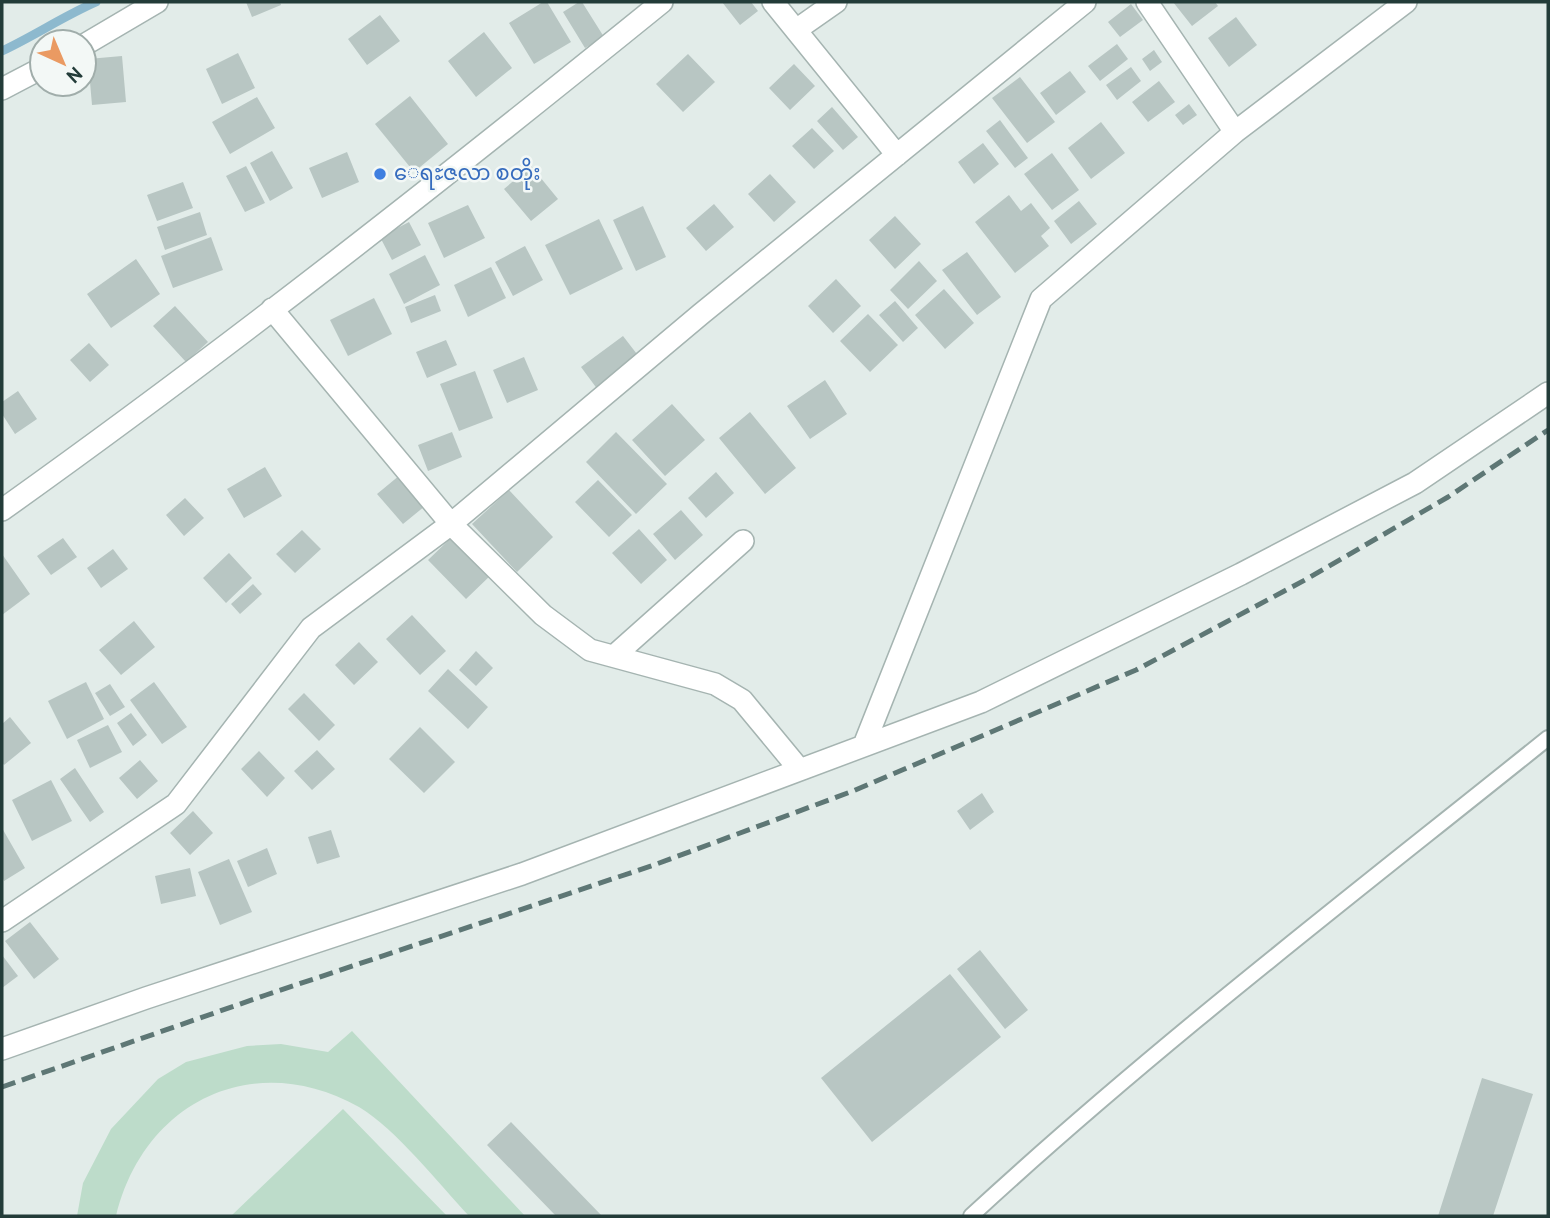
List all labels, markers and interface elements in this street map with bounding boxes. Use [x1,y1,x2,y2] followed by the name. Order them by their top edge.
[28,28,98,98] north arrow
[60,60,87,87] text: N
[394,157,541,190] place label: ေရႊဇလာ စတိုး
[372,166,388,182] marker: ေရႊဇလာ စတိုး

